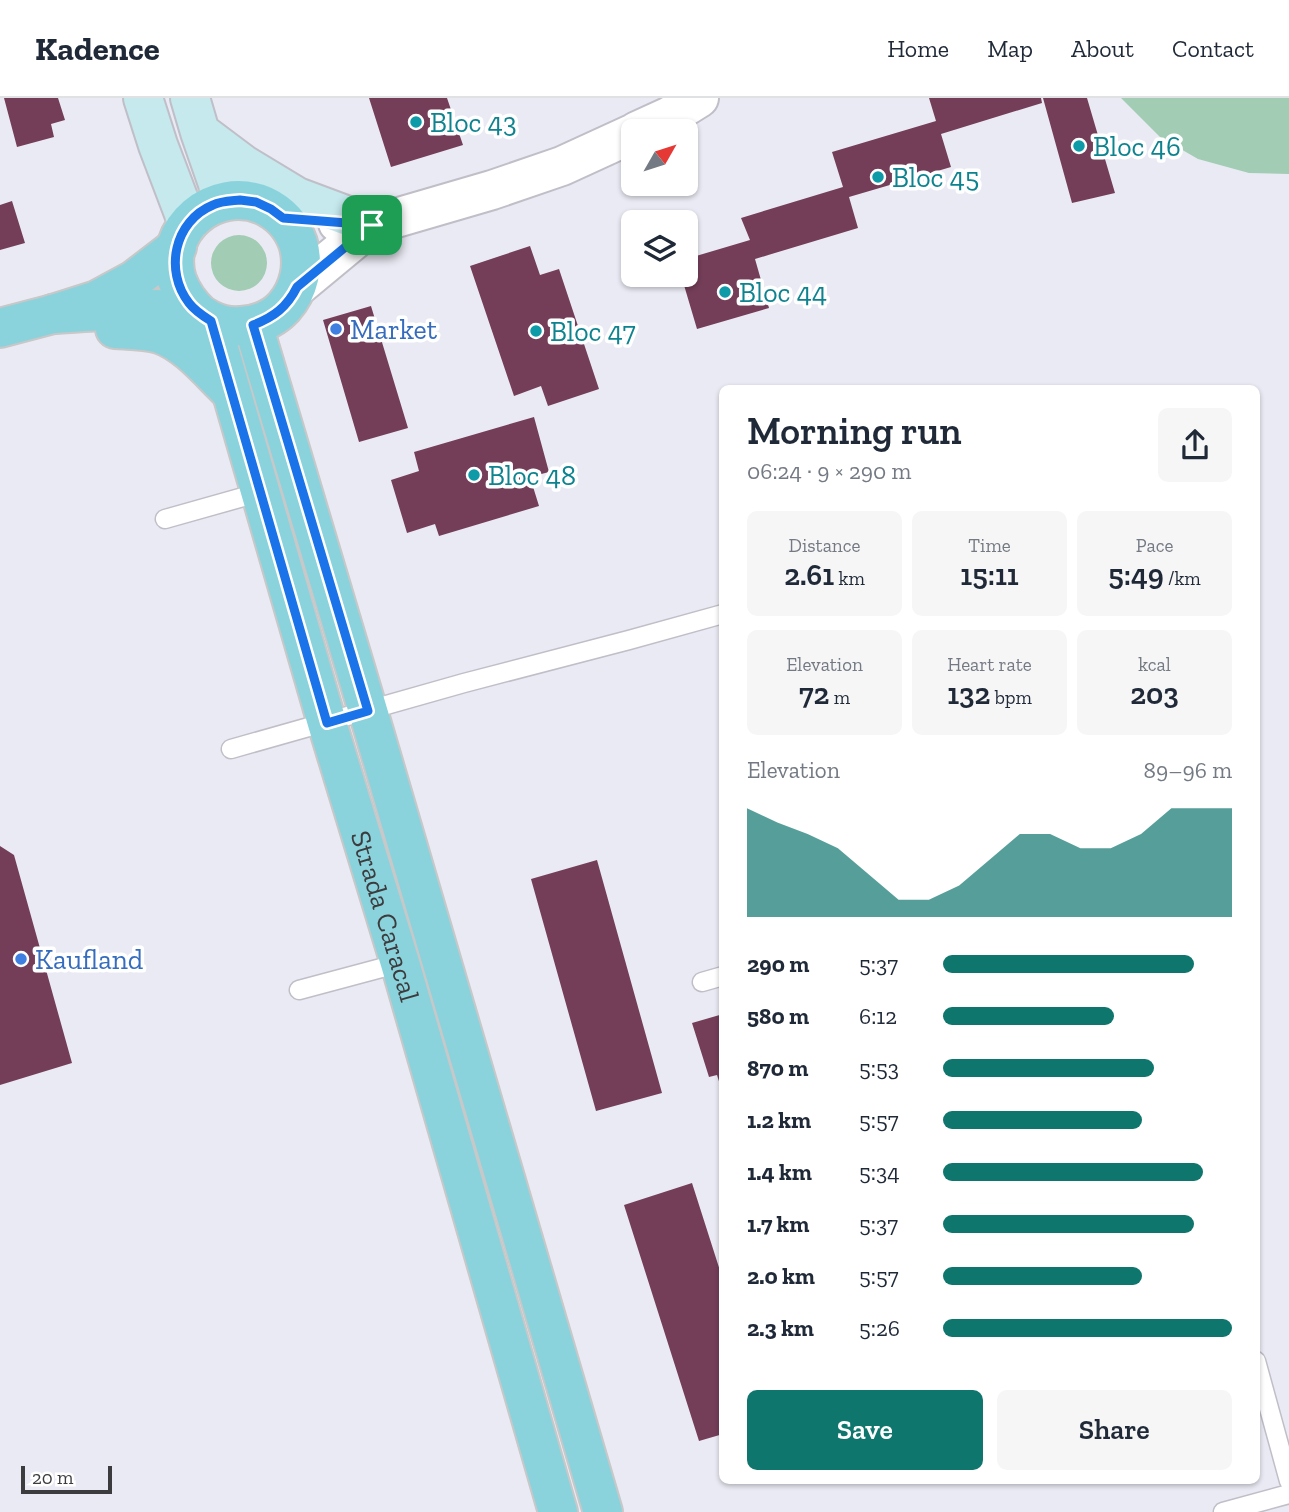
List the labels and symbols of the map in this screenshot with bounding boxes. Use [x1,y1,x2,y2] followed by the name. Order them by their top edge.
[430,106,517,139] place label: Bloc 43
[408,114,424,130] marker: Bloc 43
[621,119,698,196] north arrow
[1093,130,1181,163] place label: Bloc 46
[1071,138,1087,154] marker: Bloc 46
[892,161,979,194] place label: Bloc 45
[870,169,886,185] marker: Bloc 45
[342,195,402,255] pin
[739,276,827,309] place label: Bloc 44
[717,284,733,300] marker: Bloc 44
[350,313,438,346] place label: Market
[550,315,636,348] place label: Bloc 47
[328,321,344,337] marker: Market
[528,323,544,339] marker: Bloc 47
[488,459,576,492] place label: Bloc 48
[466,467,482,483] marker: Bloc 48
[344,827,427,1005] street label: Strada Caracal
[35,943,143,976] place label: Kaufland
[13,951,29,967] marker: Kaufland
[21,1463,112,1495] scale bar

